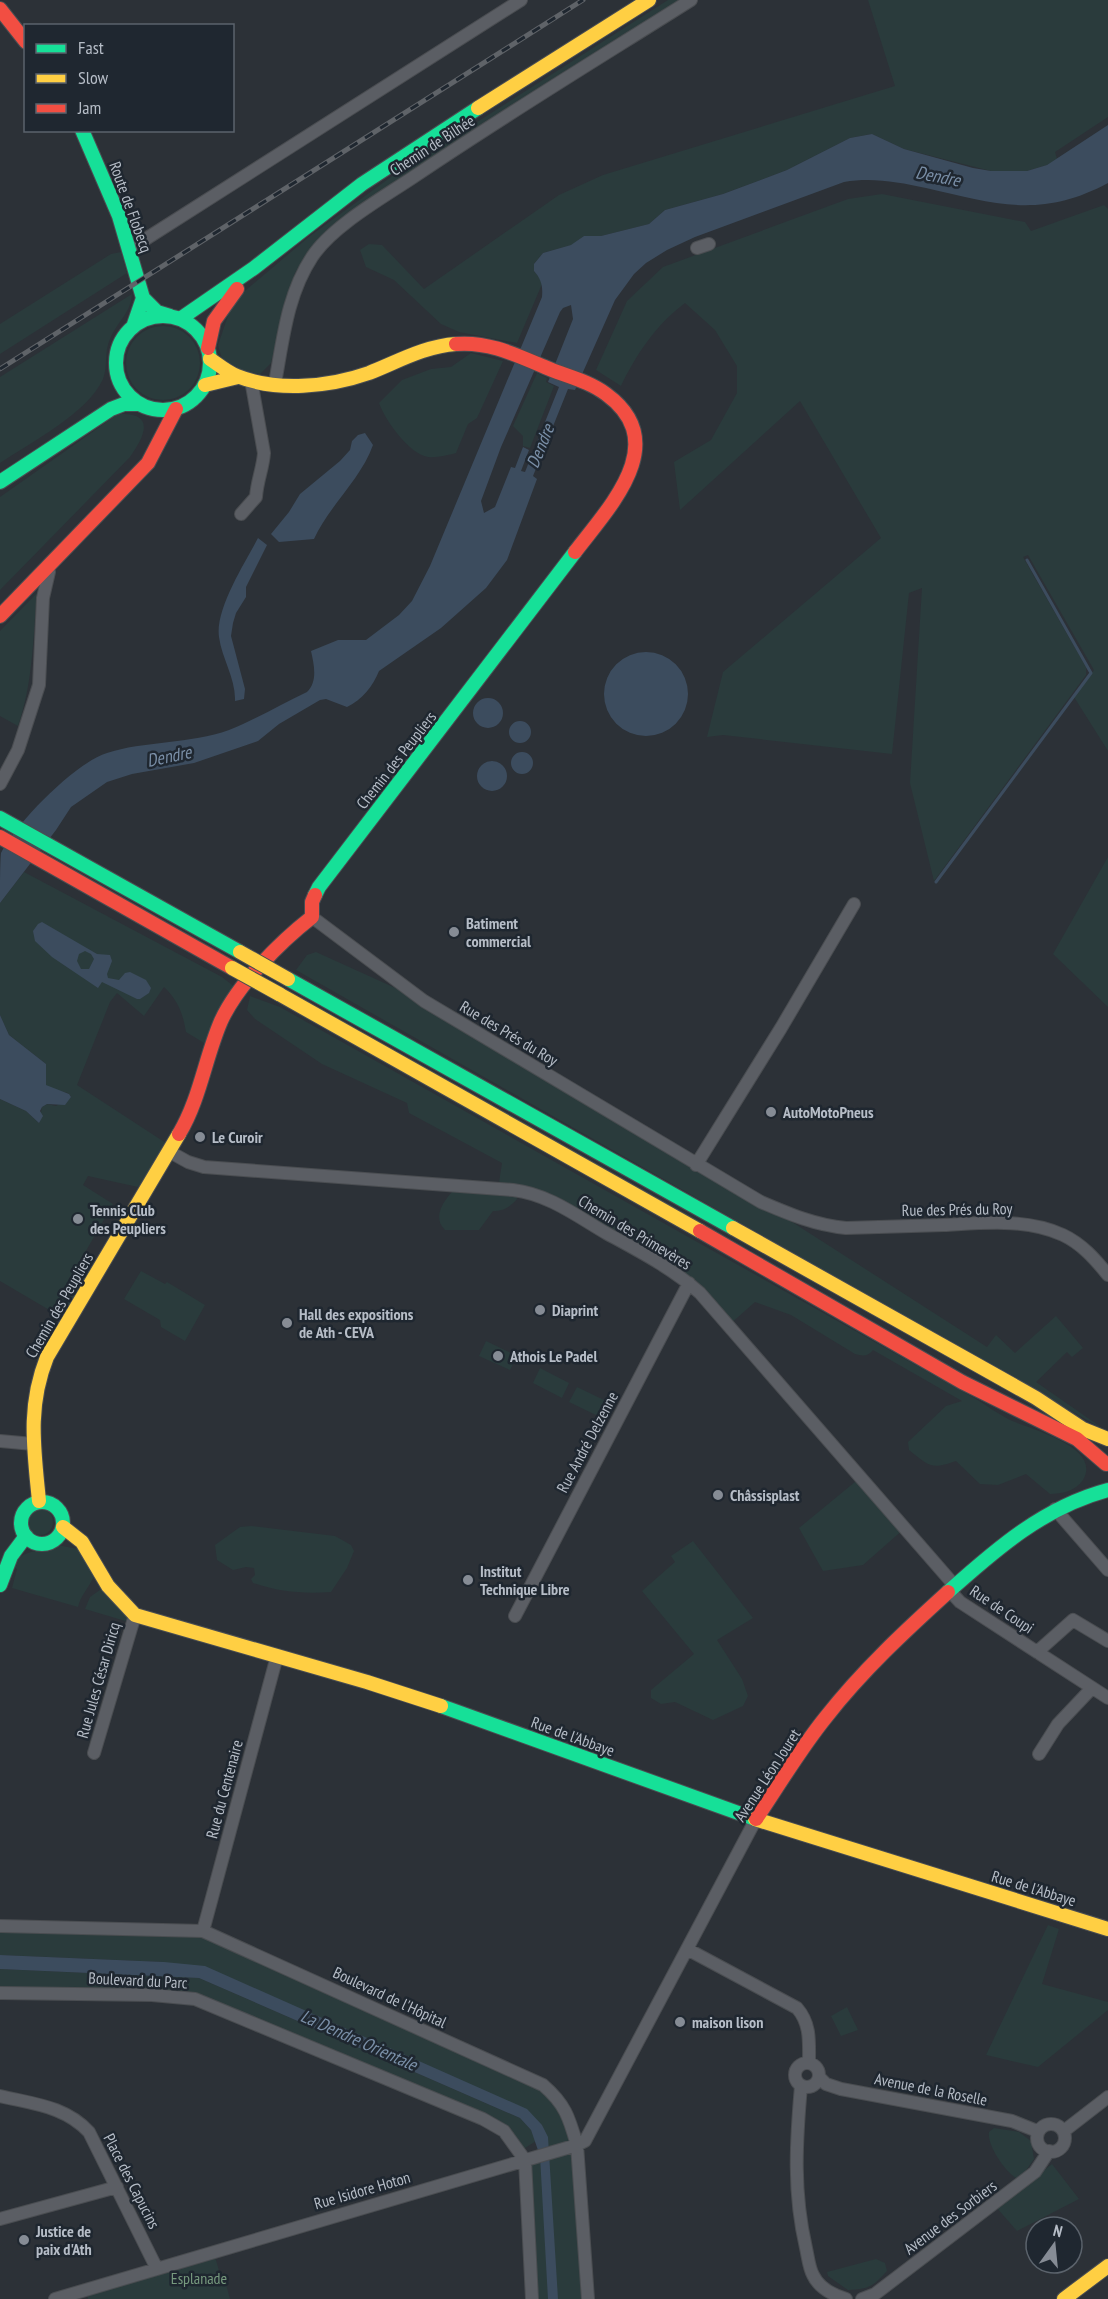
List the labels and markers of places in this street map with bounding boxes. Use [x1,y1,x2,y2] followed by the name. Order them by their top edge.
[466,913,531,951] place label: Batiment commercial
[447,925,461,939] marker: Batiment commercial
[782,1102,874,1122] place label: AutoMotoPneus
[764,1105,778,1119] marker: AutoMotoPneus
[212,1127,263,1147] place label: Le Curoir
[193,1130,207,1144] marker: Le Curoir
[90,1200,166,1238] place label: Tennis Club des Peupliers
[71,1212,85,1226] marker: Tennis Club des Peupliers
[552,1300,598,1320] place label: Diaprint
[533,1303,547,1317] marker: Diaprint
[299,1304,414,1342] place label: Hall des expositions de Ath - CEVA
[280,1316,294,1330] marker: Hall des expositions de Ath - CEVA
[509,1346,597,1366] place label: Athois Le Padel
[491,1349,505,1363] marker: Athois Le Padel
[730,1485,800,1505] place label: Châssisplast
[711,1488,725,1502] marker: Châssisplast
[480,1561,570,1599] place label: Institut Technique Libre
[461,1573,475,1587] marker: Institut Technique Libre
[692,2012,763,2032] place label: maison lison
[673,2015,687,2029] marker: maison lison
[35,2221,92,2259] place label: Justice de paix d'Ath
[17,2233,31,2247] marker: Justice de paix d'Ath

